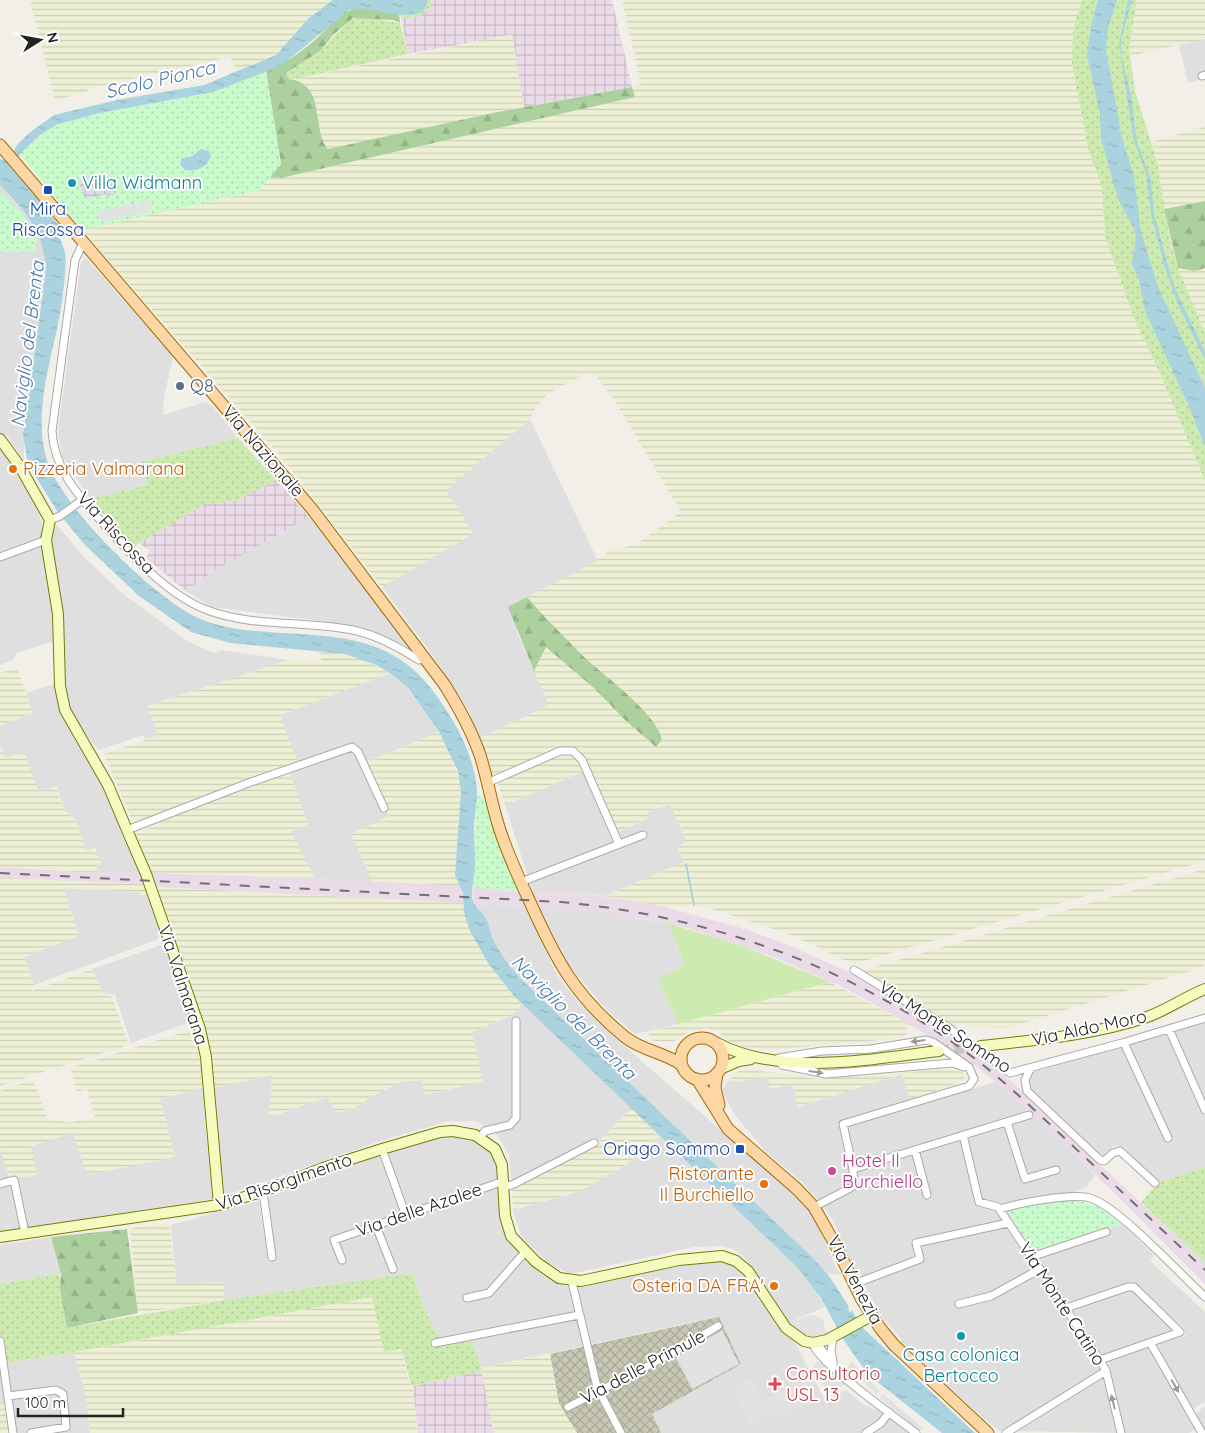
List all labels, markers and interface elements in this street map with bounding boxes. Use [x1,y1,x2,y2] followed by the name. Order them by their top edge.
[15,15,65,65] north arrow
[43,31,63,44] text: N
[103,54,219,103] water label: Scolo Pionca
[82,171,202,194] place label: Villa Widmann
[66,177,78,189] marker: Villa Widmann
[42,184,54,196] marker: Mira Riscossa
[12,197,84,241] place label: Mira Riscossa
[5,258,49,428] water label: Naviglio del Brenta
[190,374,214,397] place label: Q8
[174,380,186,392] marker: Q8
[217,400,310,501] street label: Via Nazionale
[23,457,184,480] place label: Pizzeria Valmarana
[7,463,19,475] marker: Pizzeria Valmarana
[72,487,160,579] street label: Via Riscossa
[153,922,214,1048] street label: Via Valmarana
[506,949,643,1086] water label: Naviglio del Brenta
[875,975,1016,1078] street label: Via Monte Sommo
[1029,1004,1149,1051] street label: Via Aldo Moro
[909,1037,925,1045] one-way arrow
[808,1069,824,1077] one-way arrow
[603,1137,730,1160] place label: Oriago Sommo
[734,1143,746,1155] marker: Oriago Sommo
[213,1147,355,1216] street label: Via Risorgimento
[842,1149,923,1193] place label: Hotel Il Burchiello
[659,1162,754,1206] place label: Ristorante Il Burchiello
[826,1165,838,1177] marker: Hotel Il Burchiello
[353,1177,485,1242] street label: Via delle Azalee
[758,1178,770,1190] marker: Ristorante Il Burchiello
[822,1231,888,1328] street label: Via Venezia
[1014,1238,1111,1370] street label: Via Monte Catino
[632,1274,764,1297] place label: Osteria DA FRA'
[768,1280,780,1292] marker: Osteria DA FRA'
[576,1324,709,1409] street label: Via delle Primule
[955,1330,967,1342] marker: Casa colonica Bertocco
[903,1343,1019,1387] place label: Casa colonica Bertocco
[786,1362,880,1406] place label: Consultorio USL 13
[768,1377,782,1391] marker: Consultorio USL 13
[1171,1380,1180,1393] one-way arrow
[18,1386,122,1418] scale bar
[25,1393,66,1412] text: 100 m
[1109,1394,1117,1410] one-way arrow

